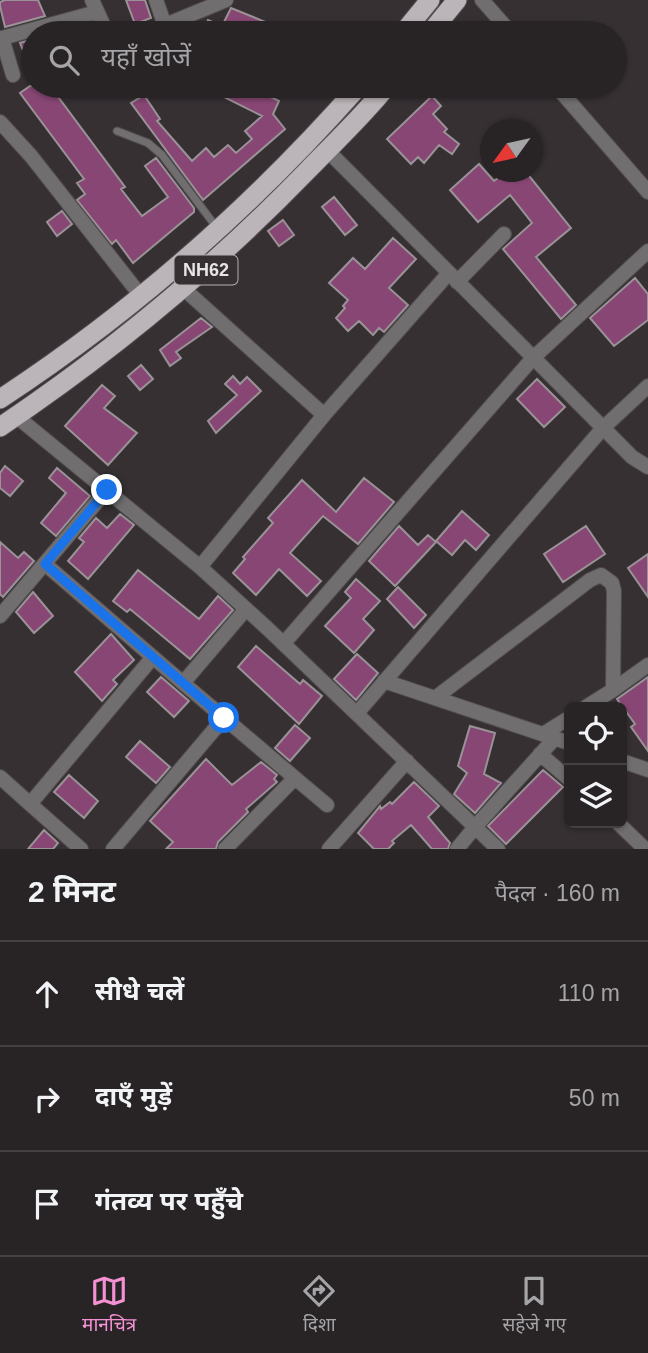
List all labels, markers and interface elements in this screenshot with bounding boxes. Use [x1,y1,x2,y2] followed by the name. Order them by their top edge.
[21,21,627,98] search box
[45,41,83,79] icon: search
[101,42,191,72] text: यहाँ खोजें
[480,119,543,182] north arrow
[174,256,238,284] road number: NH62
[91,474,122,505] route end
[208,702,239,733] route start
[564,702,627,828] map controls
[564,702,627,765] button: locate
[564,765,627,828] button: layers
[28,875,116,908] text: 2 मिनट
[495,880,620,906] text: पैदल · 160 m
[28,975,66,1013] icon: ahead
[95,976,184,1006] text: सीधे चलें
[558,980,620,1006] text: 110 m
[28,1080,66,1118] icon: right
[95,1081,172,1111] text: दाएँ मुड़ें
[569,1085,620,1111] text: 50 m
[28,1185,66,1223] icon: arrive
[95,1186,243,1216] text: गंतव्य पर पहुँचे
[82,1272,136,1339] tab: मानचित्र
[300,1272,338,1339] tab: दिशा
[502,1272,566,1339] tab: सहेजे गए

